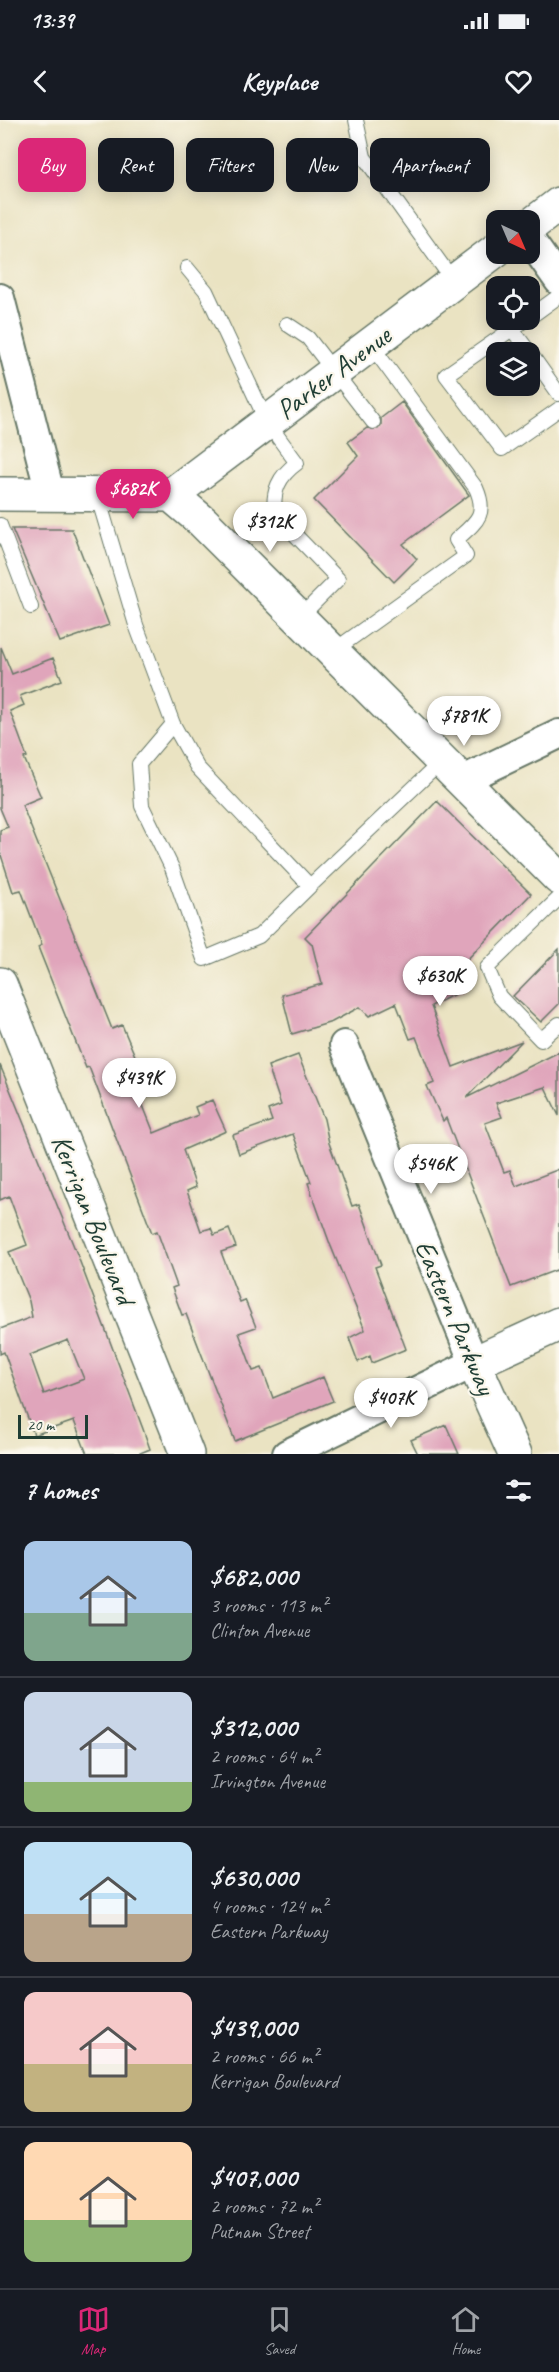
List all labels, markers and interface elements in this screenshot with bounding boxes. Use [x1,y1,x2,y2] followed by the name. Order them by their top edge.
[30,7,74,35] text: 13:39
[242,64,317,98] text: Keyplace
[24,65,57,98] icon: back
[502,65,535,98] icon: heart
[18,138,86,192] chip: Buy
[98,138,174,192] chip: Rent
[186,138,274,192] chip: Filters
[286,138,358,192] chip: New
[370,138,490,192] chip: Apartment
[486,210,540,264] north arrow
[486,210,540,396] map controls
[486,276,540,330] button: locate
[269,317,399,427] street label: Parker Avenue
[486,342,540,396] button: layers
[91,469,175,520] pin: $682K
[110,476,156,501] text: $682K
[228,502,312,553] pin: $312K
[247,509,293,534] text: $312K
[422,696,506,747] pin: $781K
[441,703,487,728] text: $781K
[398,956,482,1007] pin: $630K
[417,963,463,988] text: $630K
[97,1058,181,1109] pin: $439K
[116,1065,162,1090] text: $439K
[44,1129,145,1313] street label: Kerrigan Boulevard
[389,1144,473,1195] pin: $546K
[408,1151,454,1176] text: $546K
[407,1235,505,1402] street label: Eastern Parkway
[349,1378,433,1429] pin: $407K
[368,1385,414,1410] text: $407K
[18,1412,88,1440] scale bar
[27,1415,54,1435] text: 20 m
[24,1474,97,1507] text: 7 homes
[502,1474,535,1507] icon: filters
[210,1560,298,1593] text: $682,000
[72,1565,144,1637] icon: home
[210,1593,327,1618] text: 3 rooms · 113 m²
[210,1618,309,1643] text: Clinton Avenue
[210,1711,297,1744] text: $312,000
[72,1716,144,1788] icon: home
[210,1744,318,1769] text: 2 rooms · 64 m²
[210,1769,325,1794] text: Irvington Avenue
[210,1861,298,1894] text: $630,000
[72,1866,144,1938] icon: home
[210,1894,327,1919] text: 4 rooms · 124 m²
[210,1919,327,1944] text: Eastern Parkway
[210,2011,297,2044] text: $439,000
[72,2016,144,2088] icon: home
[210,2044,318,2069] text: 2 rooms · 66 m²
[210,2069,338,2094] text: Kerrigan Boulevard
[210,2161,297,2194] text: $407,000
[72,2166,144,2238] icon: home
[210,2194,318,2219] text: 2 rooms · 72 m²
[210,2219,309,2244] text: Putnam Street
[77,2303,110,2359] tab: Map
[263,2303,296,2359] tab: Saved
[449,2303,482,2359] tab: Home

